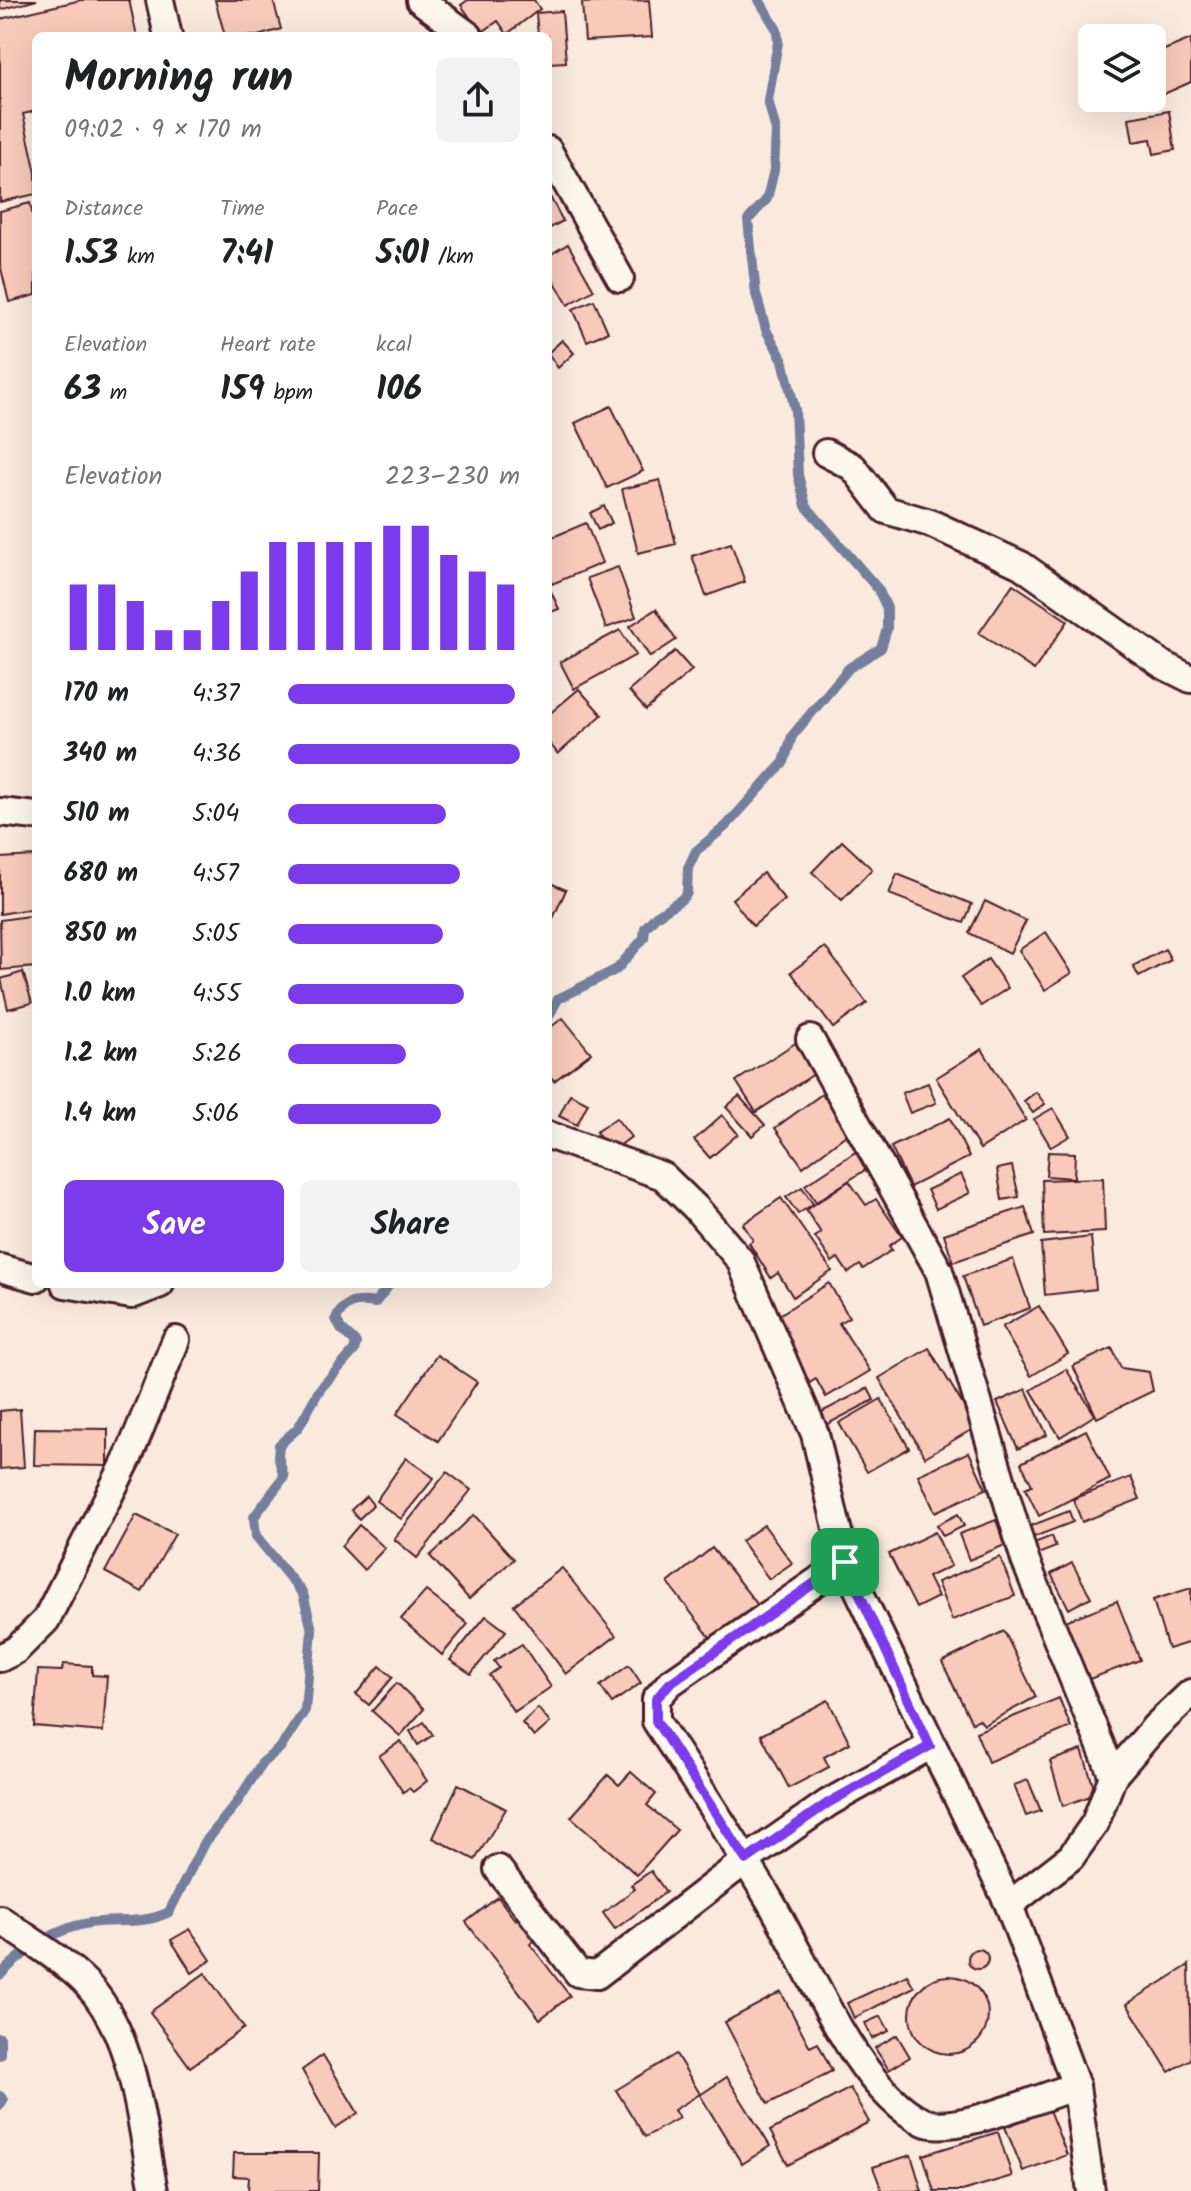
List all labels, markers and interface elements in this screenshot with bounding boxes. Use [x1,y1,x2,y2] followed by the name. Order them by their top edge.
[1078,24,1166,112] map controls
[1078,24,1166,112] button: layers
[64,44,293,114] text: Morning run
[436,58,520,142] button: share
[64,109,262,151] text: 09:02 · 9 × 170 m
[64,192,143,227] text: Distance
[220,192,264,227] text: Time
[376,192,418,227] text: Pace
[64,227,118,281] text: 1.53
[220,227,273,281] text: 7:41
[376,227,429,281] text: 5:01
[118,240,155,275] text: km
[429,240,474,275] text: /km
[64,328,147,363] text: Elevation
[220,328,316,363] text: Heart rate
[376,328,412,363] text: kcal
[64,363,101,417] text: 63
[220,363,265,417] text: 159
[376,363,422,417] text: 106
[101,376,127,411] text: m
[265,376,313,411] text: bpm
[64,456,162,498] text: Elevation
[385,456,520,498] text: 223–230 m
[64,673,129,715] text: 170 m
[192,673,240,715] text: 4:37
[64,733,137,775] text: 340 m
[192,733,242,775] text: 4:36
[64,793,130,835] text: 510 m
[192,793,240,835] text: 5:04
[64,853,138,895] text: 680 m
[192,853,239,895] text: 4:57
[64,913,137,955] text: 850 m
[192,913,239,955] text: 5:05
[64,973,135,1015] text: 1.0 km
[192,973,241,1015] text: 4:55
[64,1033,137,1075] text: 1.2 km
[192,1033,242,1075] text: 5:26
[64,1093,136,1135] text: 1.4 km
[192,1093,240,1135] text: 5:06
[64,1180,284,1272] button: Save
[300,1180,520,1272] button: Share
[811,1528,879,1596] pin
[823,1540,867,1584] icon: arrive

